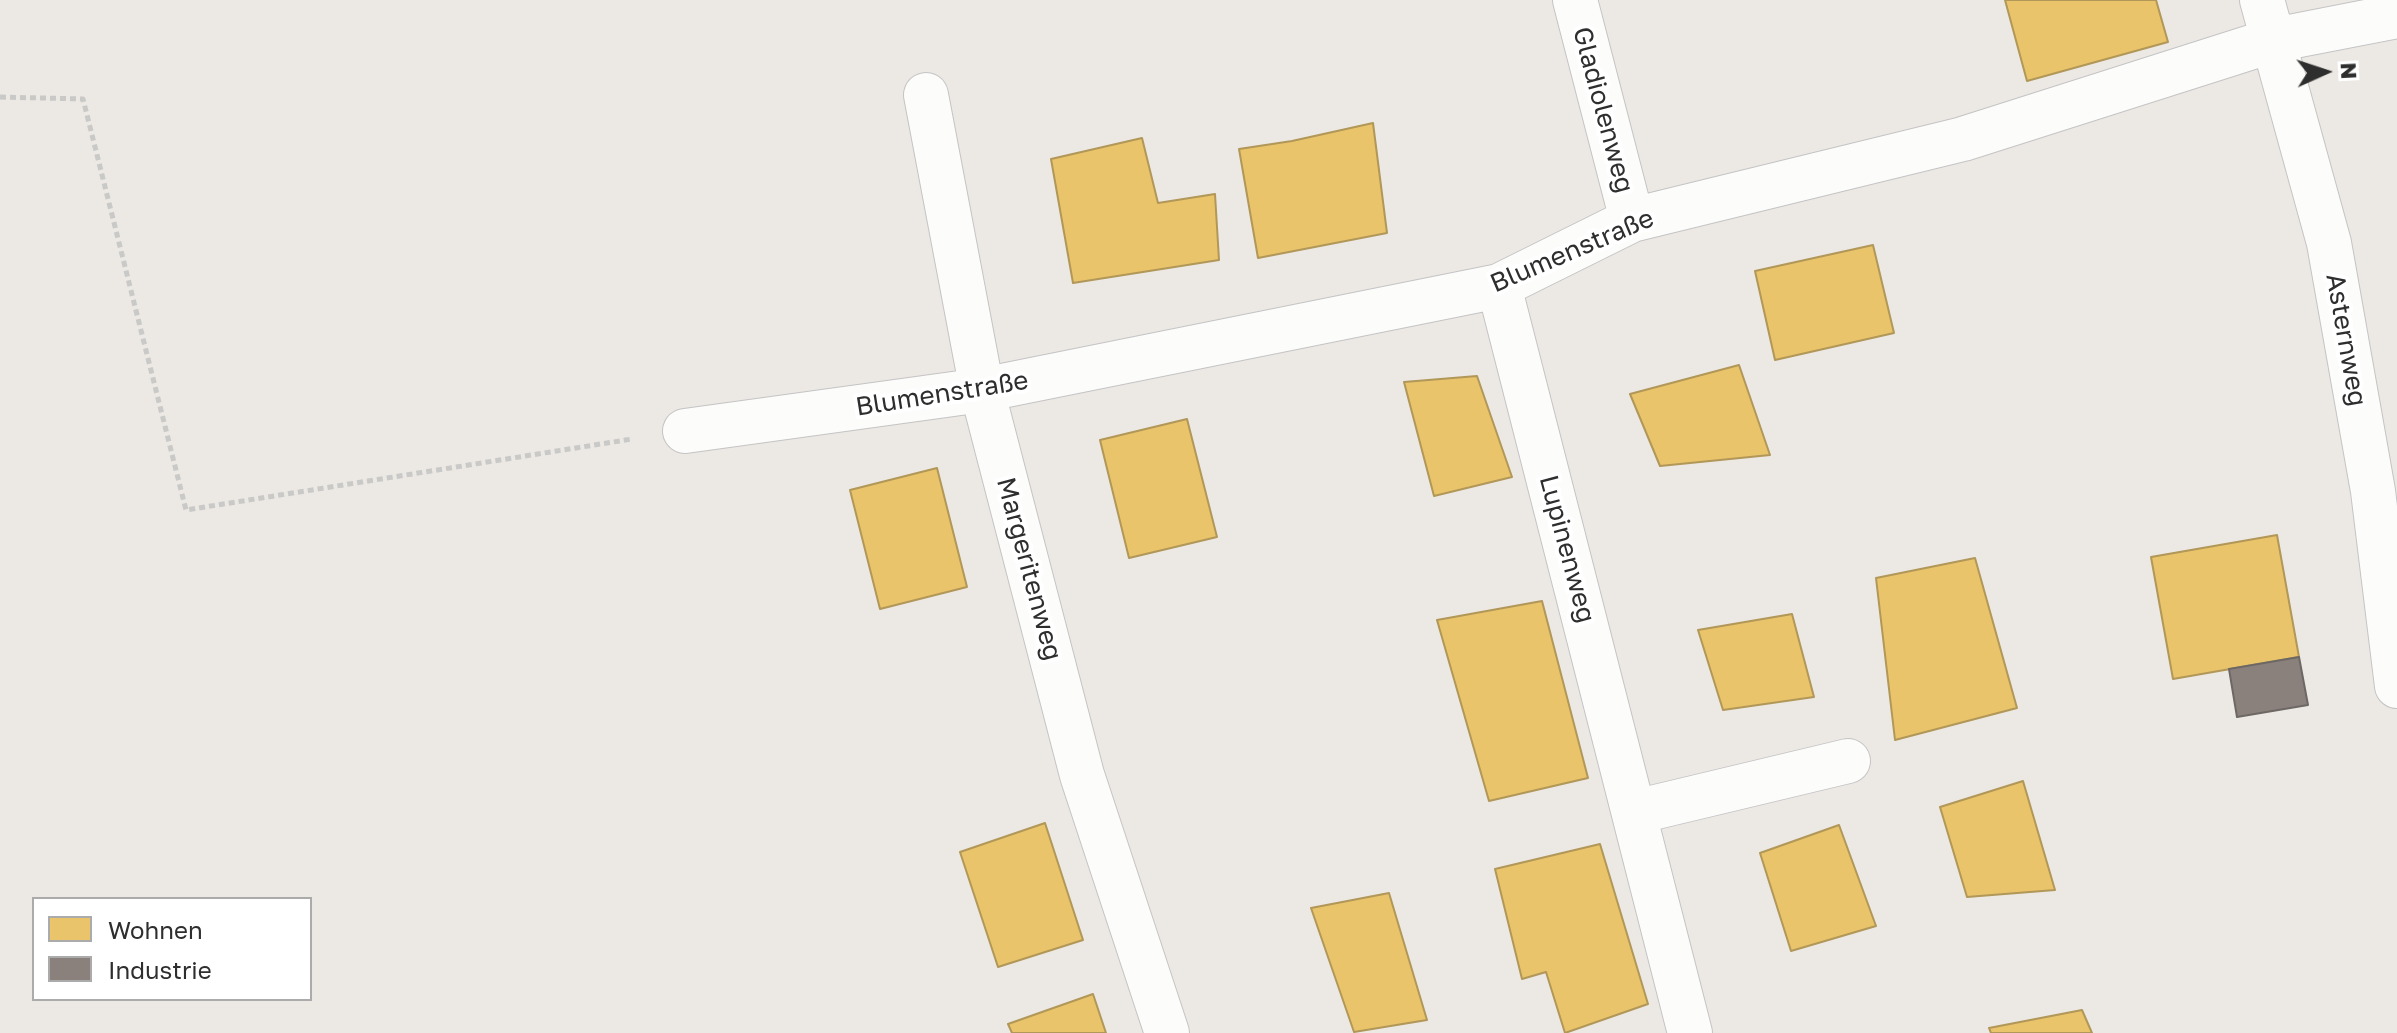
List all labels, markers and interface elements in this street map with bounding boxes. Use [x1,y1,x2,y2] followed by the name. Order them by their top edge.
[1566,24,1640,196] street label: Gladiolenweg
[2285,32,2365,112] north arrow
[2336,62,2363,80] text: N
[1486,203,1658,299] street label: Blumenstraße
[2319,271,2373,409] street label: Asternweg
[853,365,1031,423] street label: Blumenstraße
[1532,472,1602,626] street label: Lupinenweg
[990,474,1068,664] street label: Margeritenweg
[32,897,312,1001] legend
[108,915,203,944] text: Wohnen
[108,955,212,984] text: Industrie

